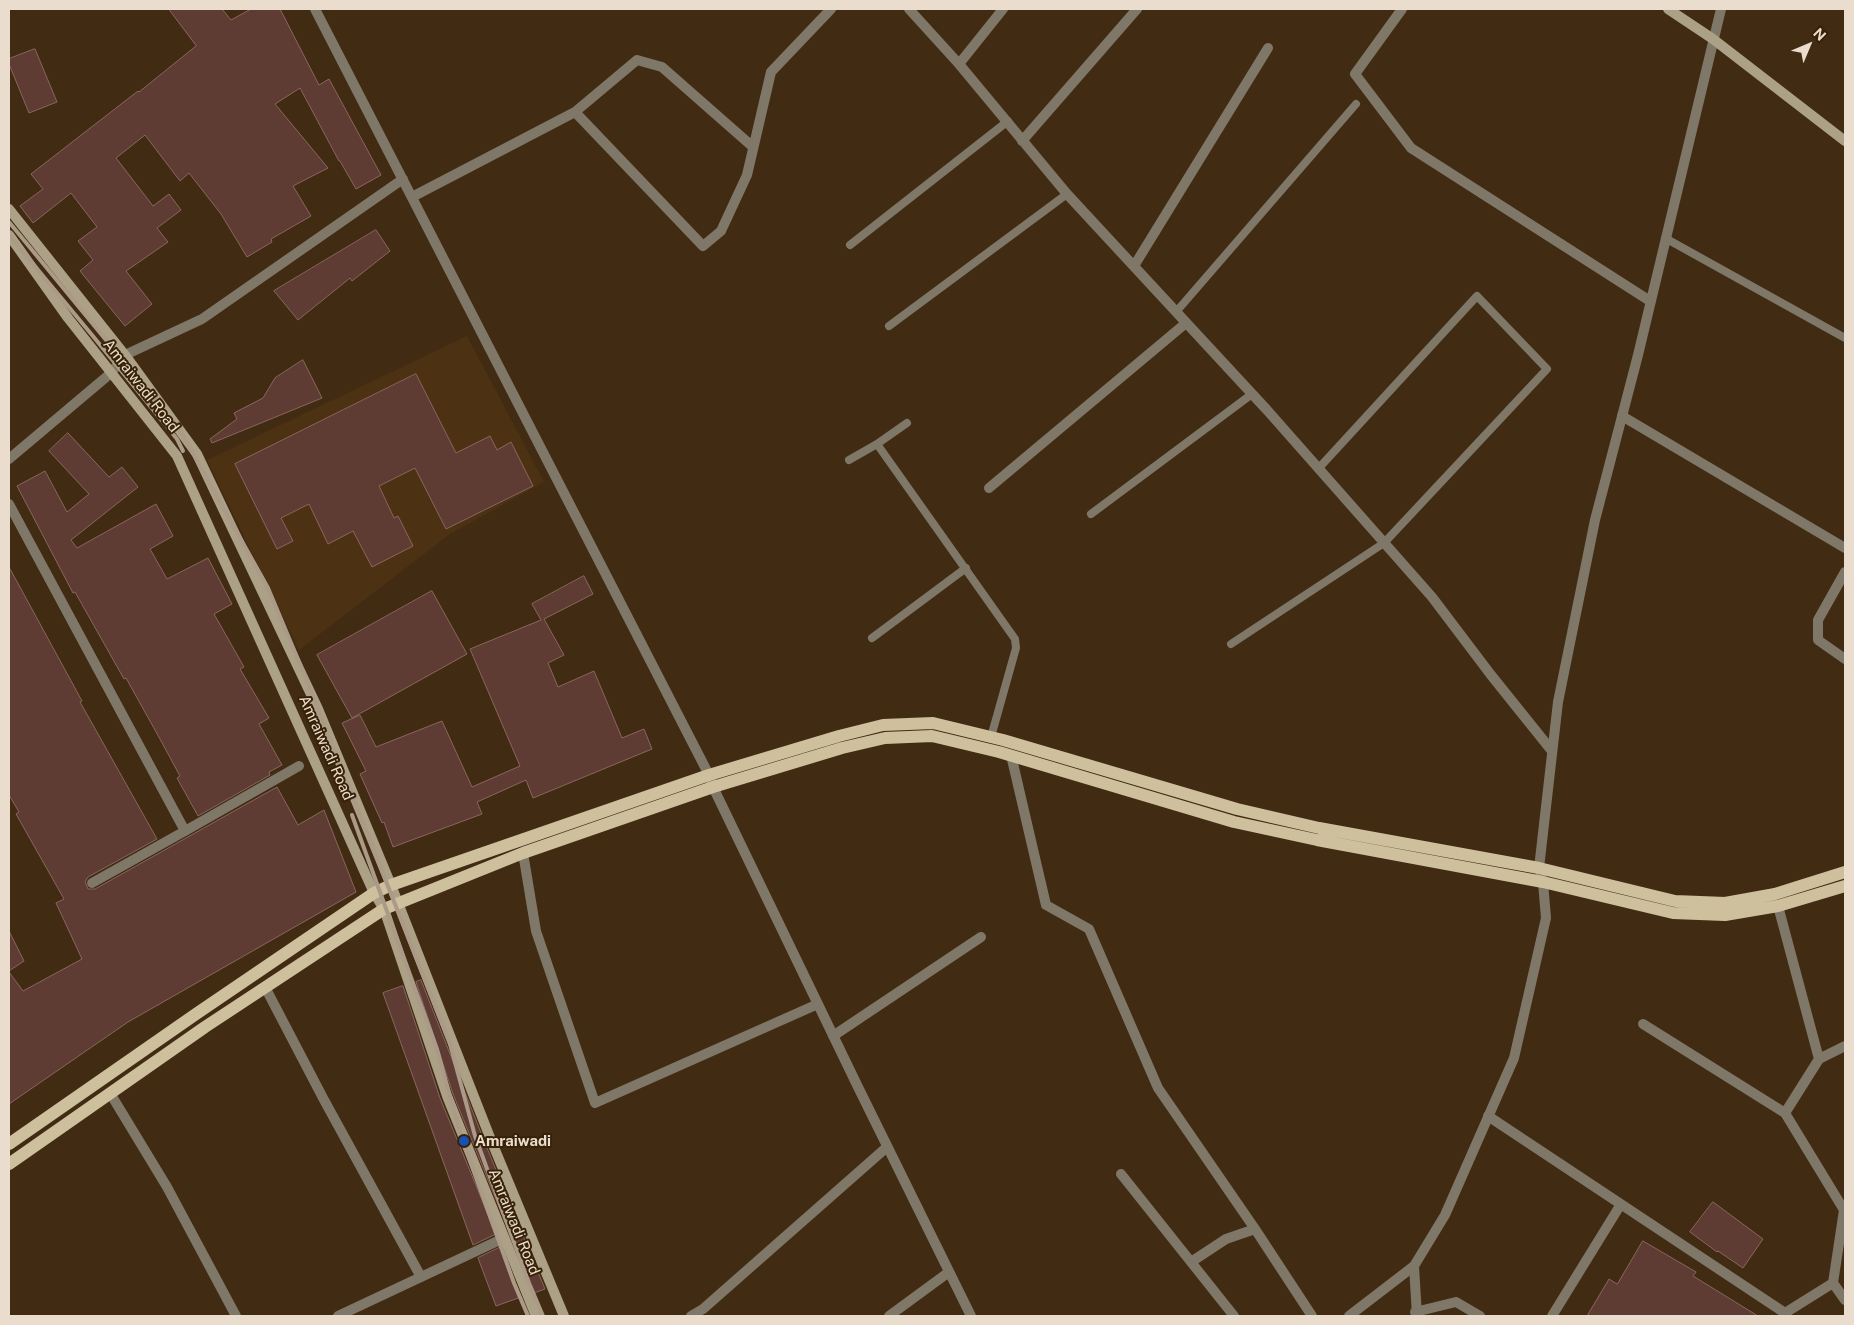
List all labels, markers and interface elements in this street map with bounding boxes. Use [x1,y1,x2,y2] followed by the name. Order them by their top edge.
[1784,20,1834,70] north arrow
[1810,25,1829,44] text: N
[99,336,183,436] street label: Amraiwadi Road
[295,693,357,803] street label: Amraiwadi Road
[475,1132,551,1150] place label: Amraiwadi
[457,1134,471,1148] marker: Amraiwadi
[484,1166,544,1278] street label: Amraiwadi Road

